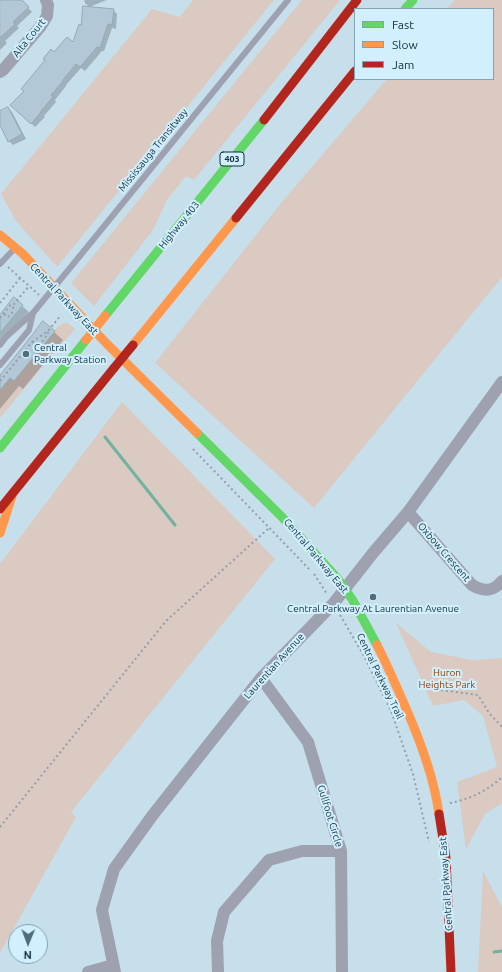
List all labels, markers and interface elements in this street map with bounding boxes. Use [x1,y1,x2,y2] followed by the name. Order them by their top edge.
[354,8,494,80] legend
[10,16,48,60] street label: Alta Court
[392,18,414,31] text: Fast
[392,38,418,51] text: Slow
[392,58,414,71] text: Jam
[116,106,190,194] street label: Mississauga Transitway
[220,152,244,166] road number: 403
[156,199,202,251] street label: Highway 403
[28,261,100,337] street label: Central Parkway East
[34,342,106,366] place label: Central Parkway Station
[21,349,31,359] marker: Central Parkway Station
[281,516,351,596] street label: Central Parkway East
[415,520,473,584] street label: Oxbow Crescent
[368,592,378,602] marker: Central Parkway At Laurentian Avenue
[287,603,459,615] place label: Central Parkway At Laurentian Avenue
[241,631,307,701] street label: Laurentian Avenue
[354,631,406,721] street label: Central Parkway Trail
[419,667,475,690] park label: Huron Heights Park
[315,783,345,849] street label: Gullfoot Circle
[437,837,455,931] street label: Central Parkway East
[8,924,48,964] north arrow
[24,949,32,961] text: N

